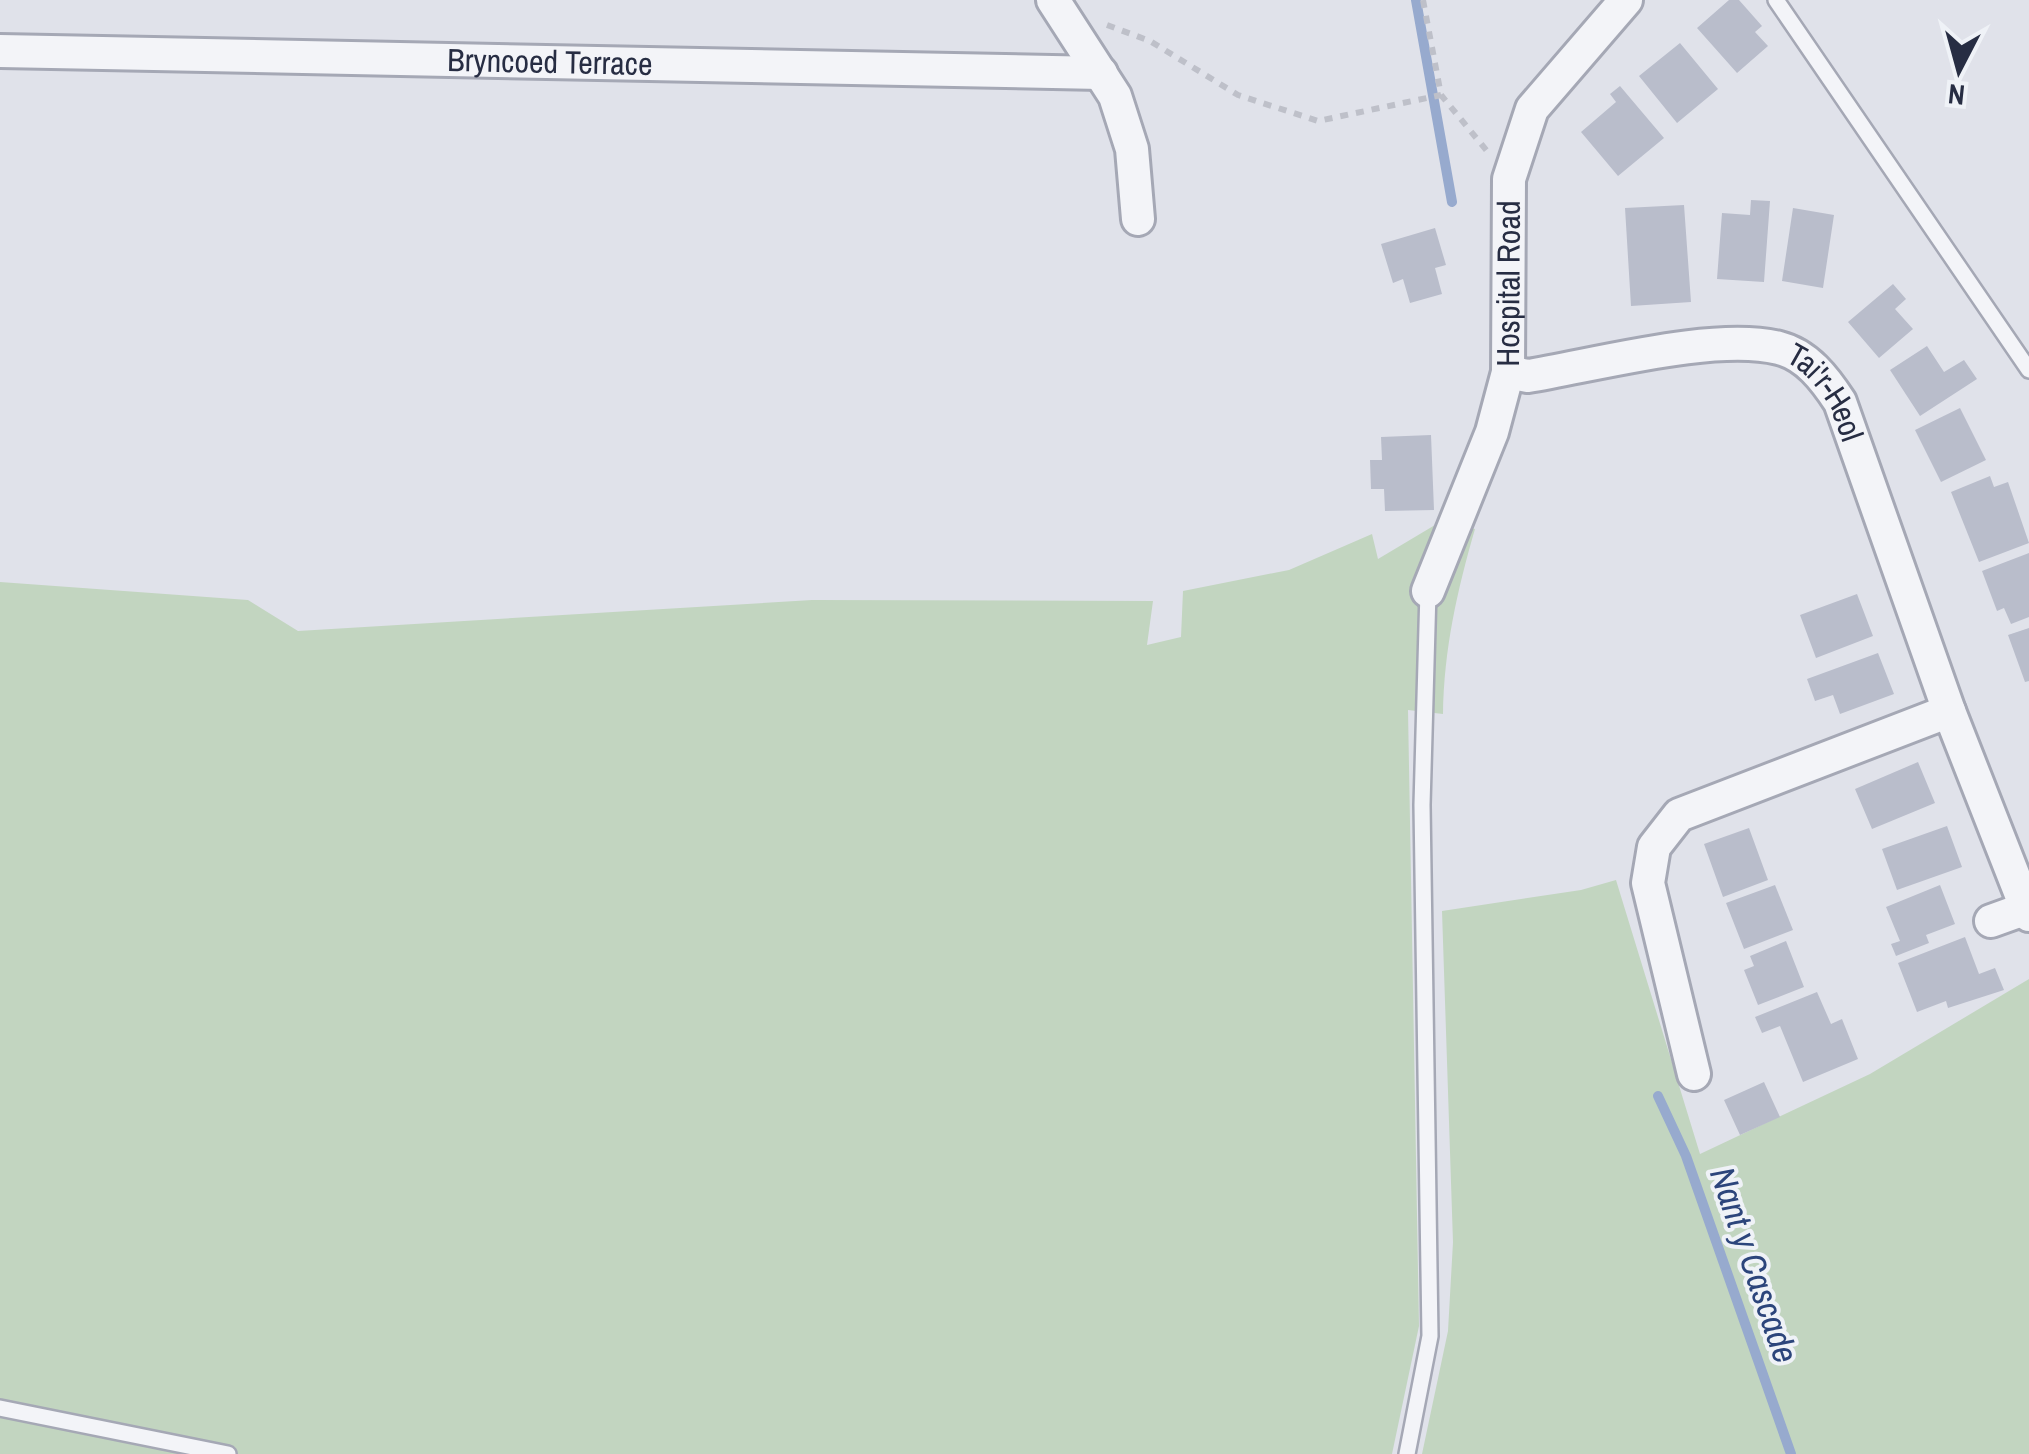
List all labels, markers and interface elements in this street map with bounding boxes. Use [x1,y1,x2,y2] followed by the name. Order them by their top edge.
[1909,20,2009,120] north arrow
[447,38,653,85] street label: Bryncoed Terrace
[1946,75,1967,115] text: N
[1486,200,1530,367] street label: Hospital Road
[1780,332,1874,447] street label: Tai'r-Heol
[1699,1161,1810,1369] water label: Nant y Cascade

